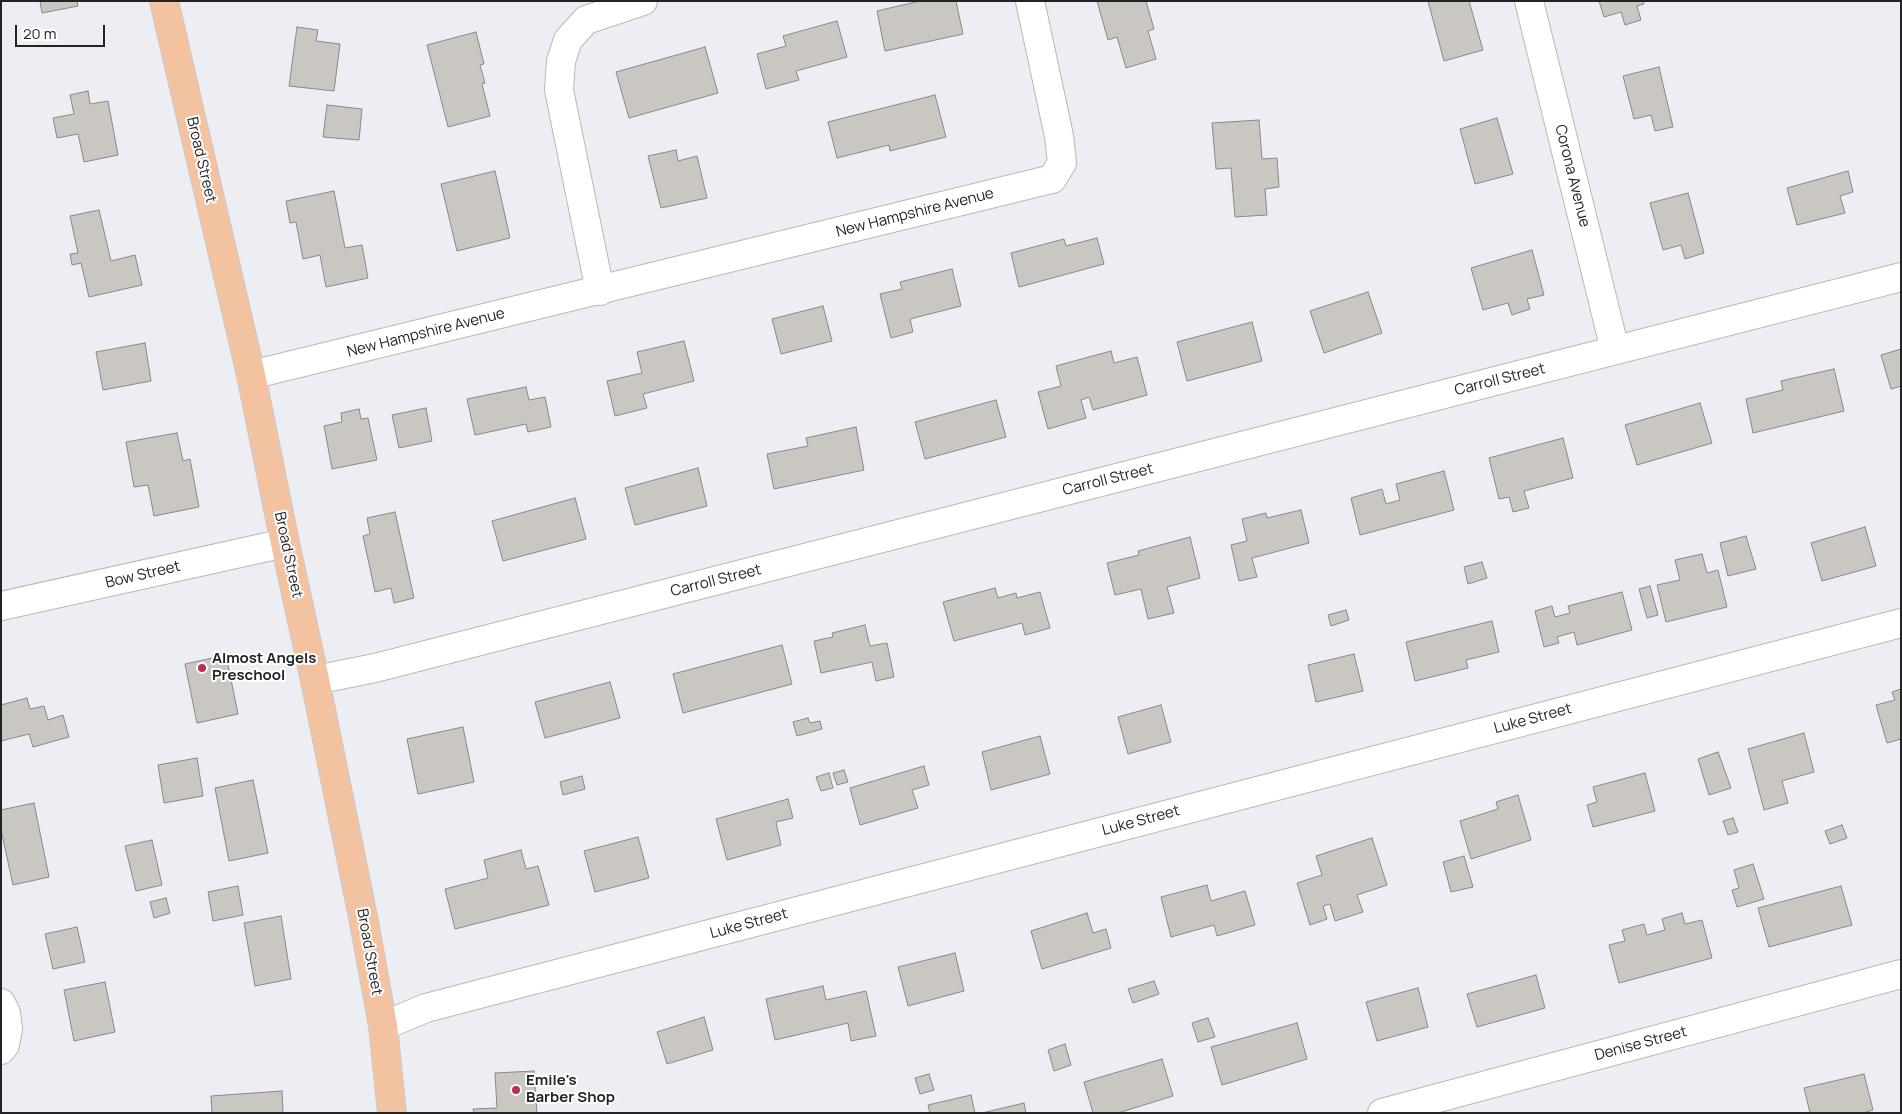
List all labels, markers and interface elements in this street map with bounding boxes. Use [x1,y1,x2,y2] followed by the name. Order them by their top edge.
[18,15,108,47] scale bar
[23,23,56,44] text: 20 m
[182,115,220,205] street label: Broad Street
[1551,123,1593,229] street label: Corona Avenue
[834,185,996,241] street label: New Hampshire Avenue
[345,305,507,361] street label: New Hampshire Avenue
[1453,360,1547,400] street label: Carroll Street
[1061,460,1155,500] street label: Carroll Street
[270,510,306,600] street label: Broad Street
[104,558,182,592] street label: Bow Street
[669,561,763,601] street label: Carroll Street
[212,650,316,685] place label: Almost Angels Preschool
[196,662,208,674] marker: Almost Angels Preschool
[1492,700,1574,738] street label: Luke Street
[1100,802,1182,840] street label: Luke Street
[708,905,790,943] street label: Luke Street
[353,907,385,997] street label: Broad Street
[1593,1023,1689,1065] street label: Denise Street
[526,1072,615,1107] place label: Emile's Barber Shop
[510,1084,522,1096] marker: Emile's Barber Shop

